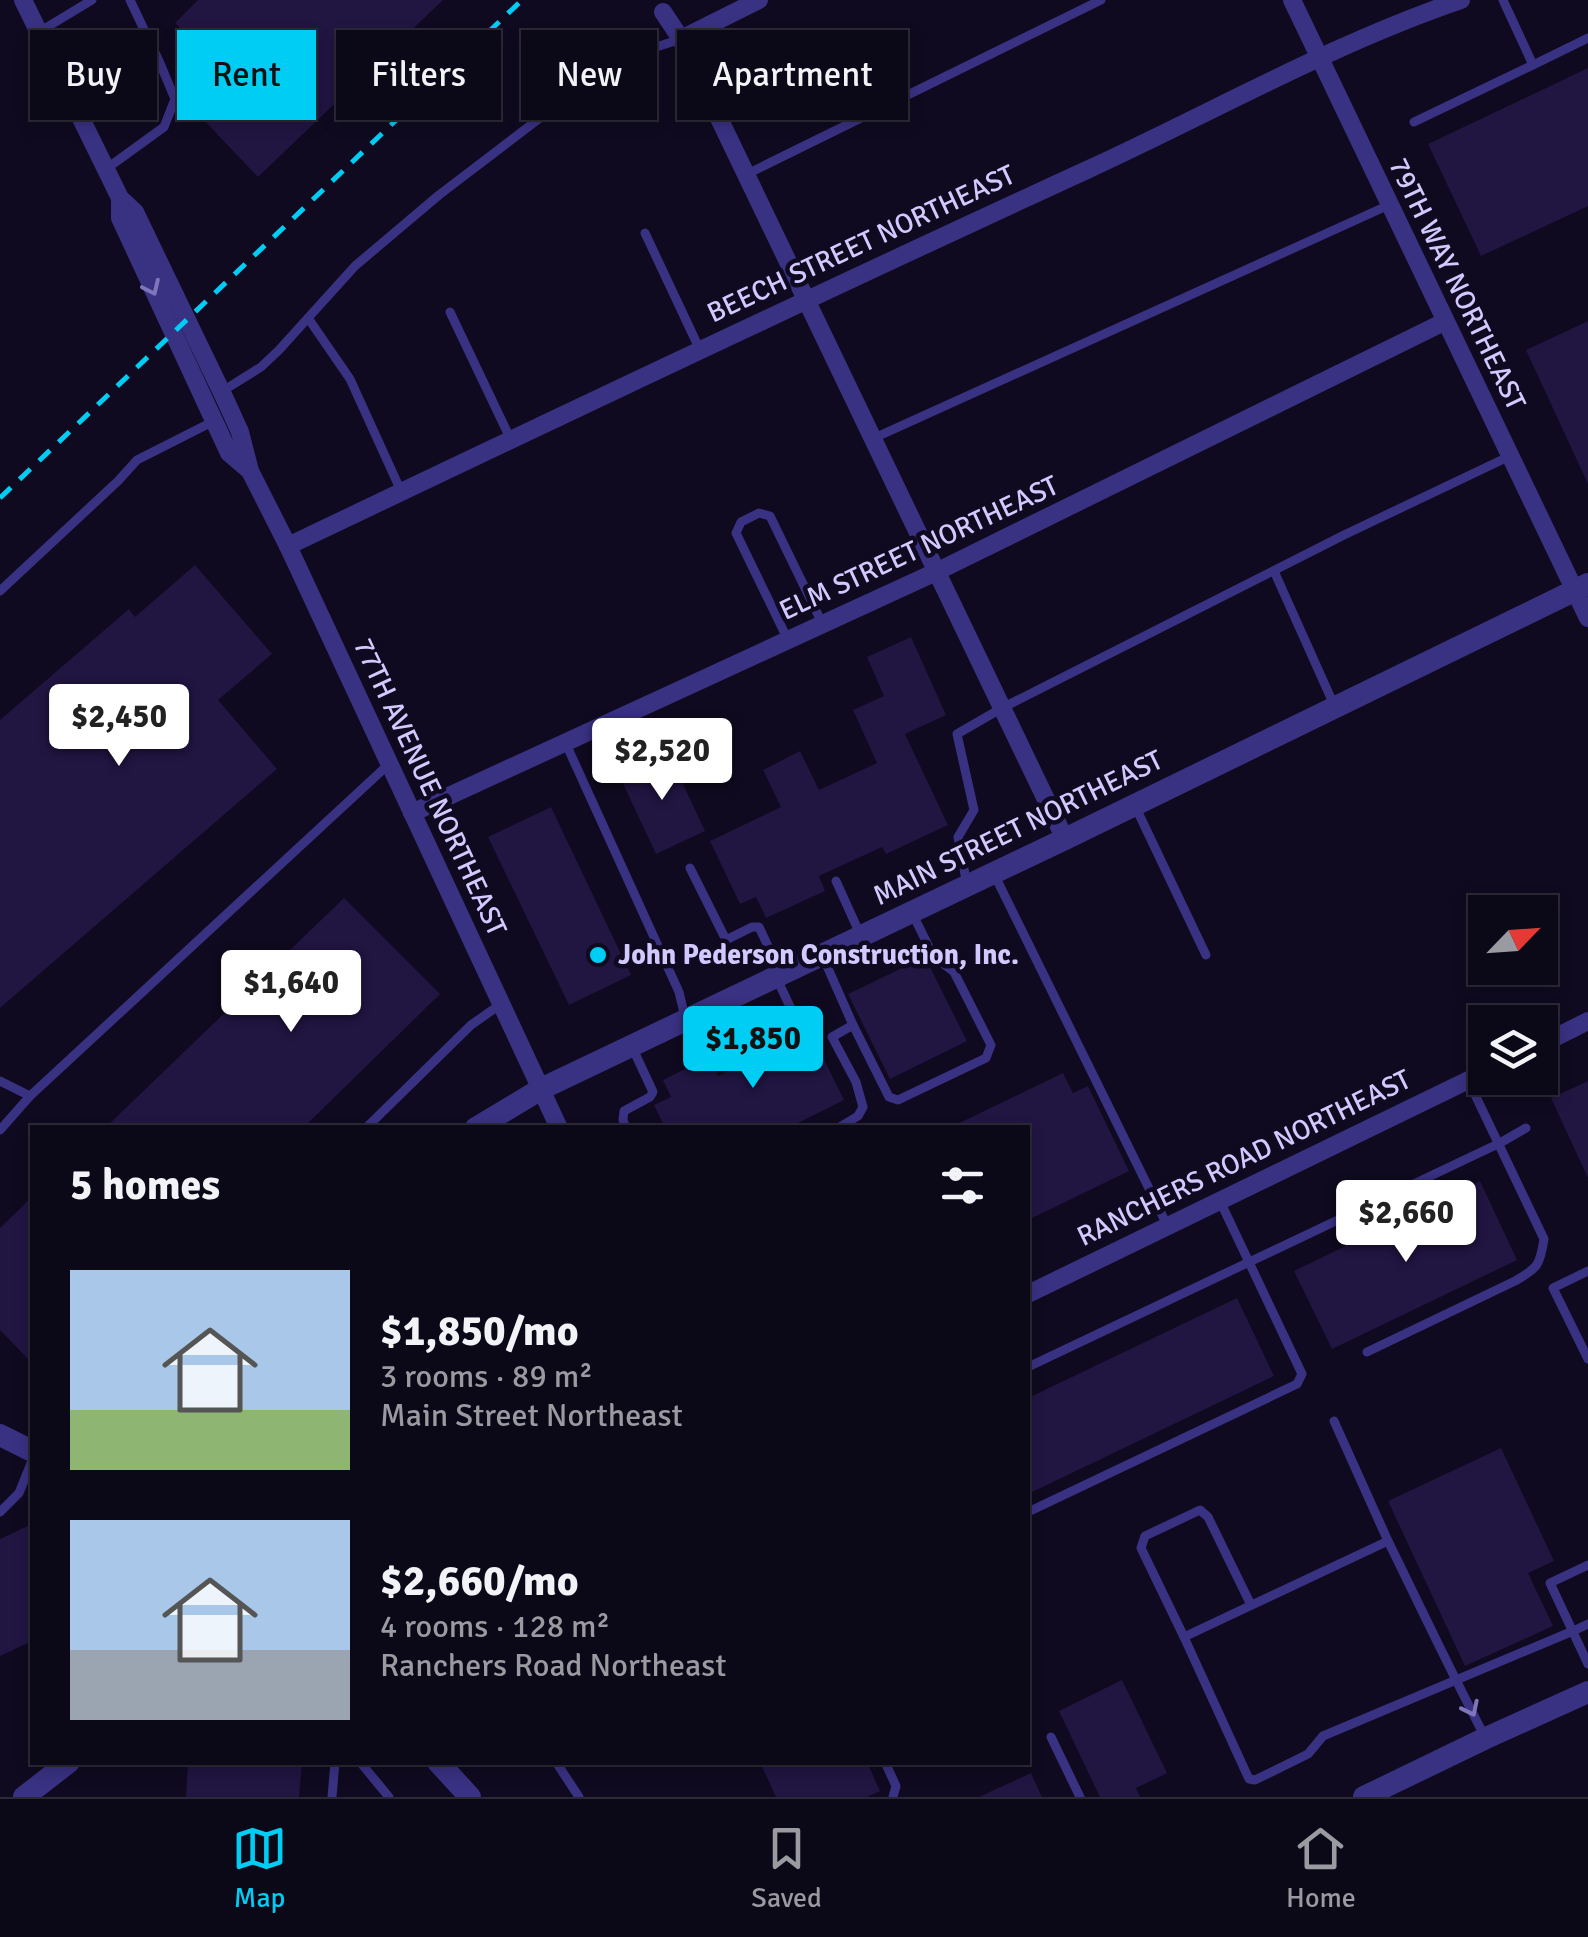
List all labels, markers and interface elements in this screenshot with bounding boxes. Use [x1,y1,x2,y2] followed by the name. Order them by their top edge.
[30,30,157,120] chip: Buy
[177,30,316,120] chip: Rent
[336,30,501,120] chip: Filters
[521,30,657,120] chip: New
[677,30,908,120] chip: Apartment
[1381,152,1533,416] street label: 79TH WAY NORTHEAST
[702,158,1020,330] street label: BEECH STREET NORTHEAST
[140,278,160,296] one-way arrow
[774,468,1064,628] street label: ELM STREET NORTHEAST
[346,633,514,941] street label: 77TH AVENUE NORTHEAST
[38,684,200,769] pin: $2,450
[71,697,167,736] text: $2,450
[581,718,743,803] pin: $2,520
[614,731,710,770] text: $2,520
[868,743,1169,913] street label: MAIN STREET NORTHEAST
[1468,895,1558,985] north arrow
[1468,895,1558,1095] map controls
[618,938,1019,972] place label: John Pederson Construction, Inc.
[587,944,609,966] marker: John Pederson Construction, Inc.
[210,950,372,1035] pin: $1,640
[243,963,339,1002] text: $1,640
[1468,1005,1558,1095] button: layers
[672,1006,834,1091] pin: $1,850
[705,1019,801,1058] text: $1,850
[1072,1062,1417,1254] street label: RANCHERS ROAD NORTHEAST
[935,1158,990,1213] icon: filters
[70,1160,220,1211] text: 5 homes
[1325,1180,1487,1265] pin: $2,660
[1358,1193,1454,1232] text: $2,660
[380,1306,579,1357] text: $1,850/mo
[150,1310,270,1430] icon: home
[380,1357,593,1396] text: 3 rooms · 89 m²
[380,1396,683,1435] text: Main Street Northeast
[380,1556,579,1607] text: $2,660/mo
[150,1560,270,1680] icon: home
[380,1607,610,1646] text: 4 rooms · 128 m²
[380,1646,726,1685] text: Ranchers Road Northeast
[1458,1698,1478,1716] one-way arrow
[232,1821,287,1915] tab: Map
[751,1821,822,1915] tab: Saved
[1286,1821,1356,1915] tab: Home

